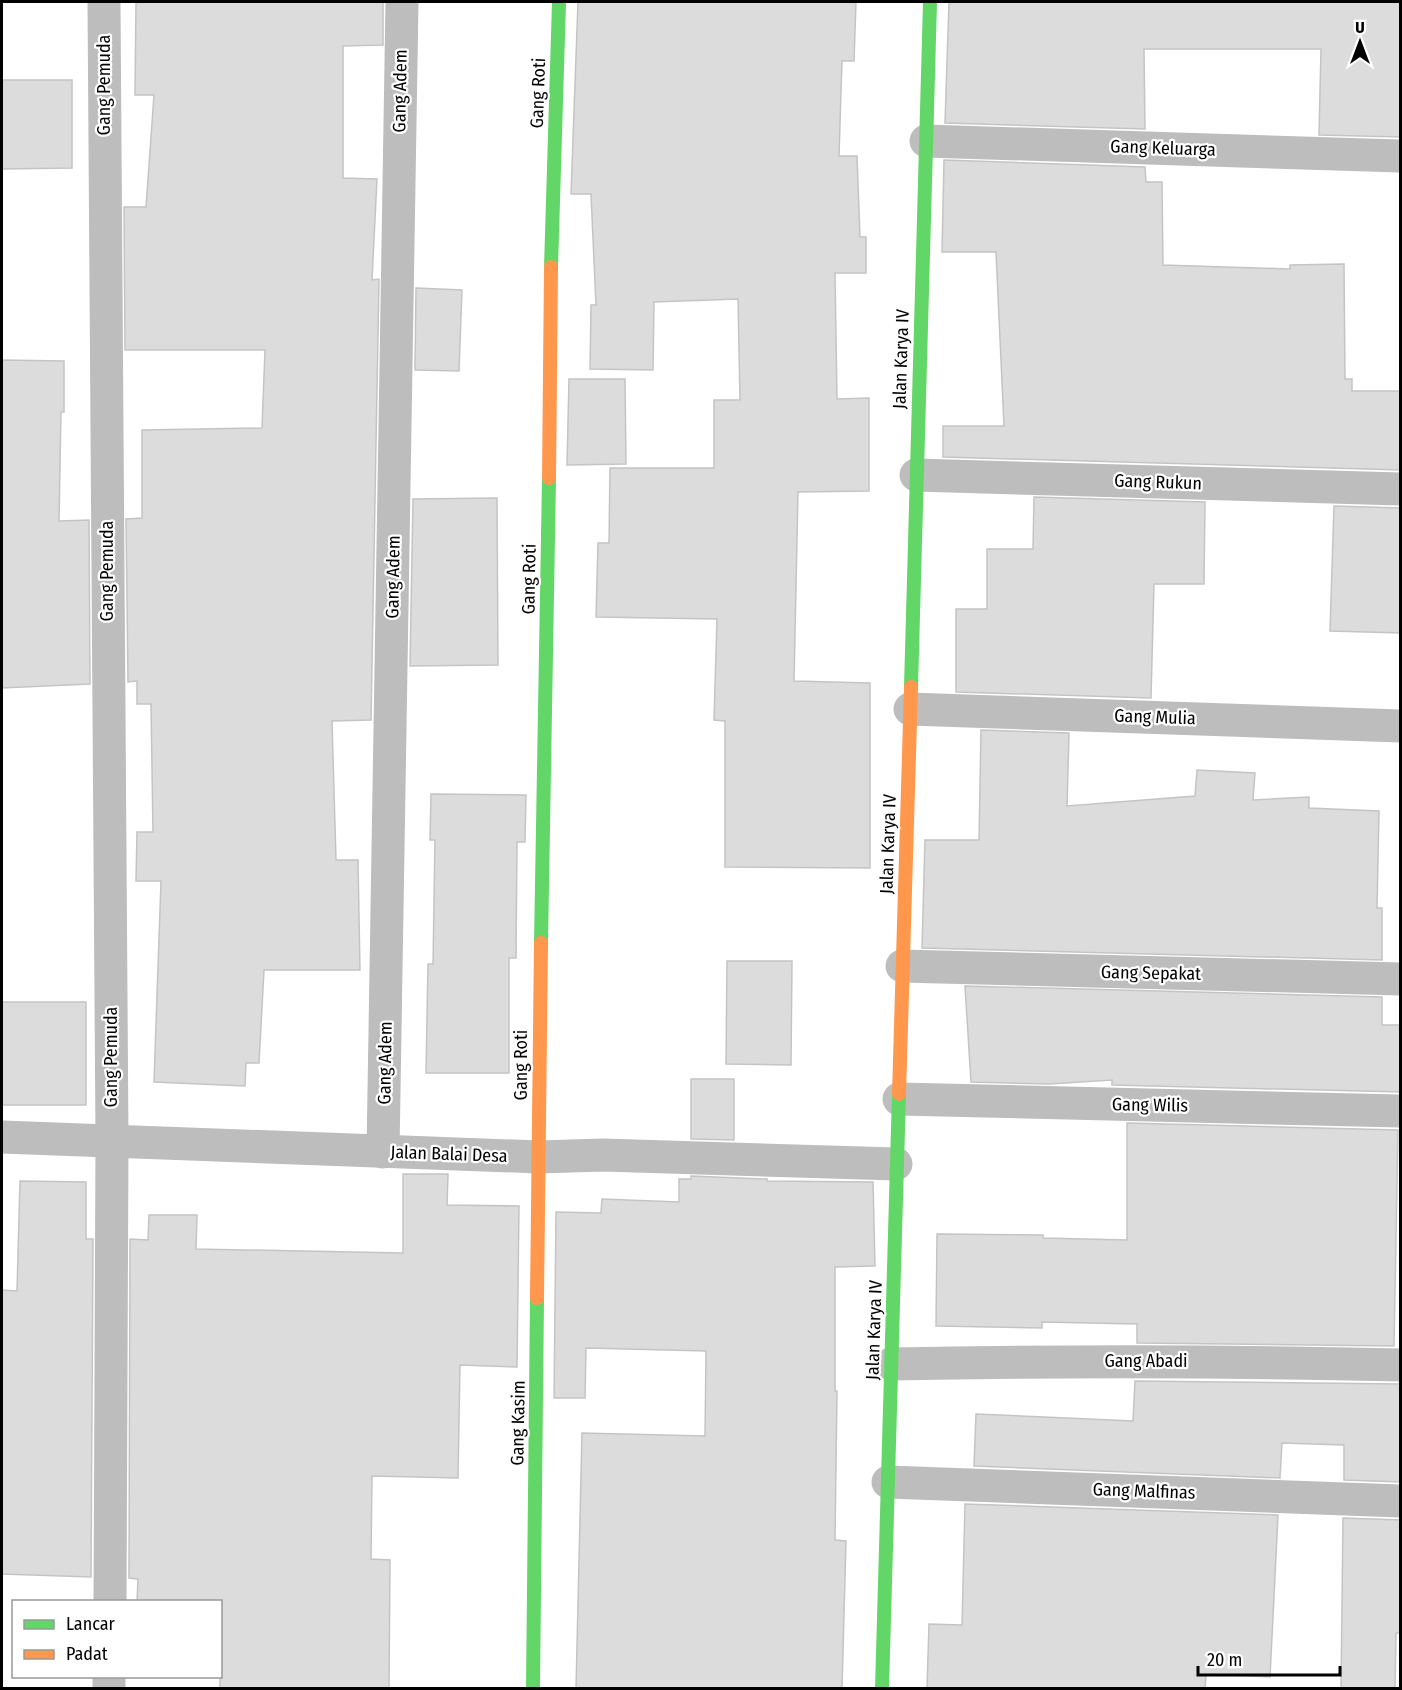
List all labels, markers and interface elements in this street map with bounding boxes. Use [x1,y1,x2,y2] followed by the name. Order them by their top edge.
[1330,12,1390,72] north arrow
[1355,18,1365,37] text: U
[93,34,115,135] street label: Gang Pemuda
[388,49,412,133] street label: Gang Adem
[526,57,550,129] street label: Gang Roti
[1110,135,1216,161] street label: Gang Keluarga
[888,308,914,409] street label: Jalan Karya IV
[1114,469,1202,495] street label: Gang Rukun
[96,520,118,621] street label: Gang Pemuda
[381,535,405,619] street label: Gang Adem
[517,543,541,615] street label: Gang Roti
[1114,705,1196,729] street label: Gang Mulia
[875,793,901,894] street label: Jalan Karya IV
[1101,961,1201,985] street label: Gang Sepakat
[100,1006,122,1107] street label: Gang Pemuda
[373,1021,397,1105] street label: Gang Adem
[510,1030,532,1100] street label: Gang Roti
[1112,1093,1189,1117] street label: Gang Wilis
[390,1141,508,1167] street label: Jalan Balai Desa
[861,1279,887,1380] street label: Jalan Karya IV
[1104,1350,1188,1372] street label: Gang Abadi
[506,1380,530,1466] street label: Gang Kasim
[1092,1478,1196,1504] street label: Gang Malfinas
[12,1600,222,1678] legend
[66,1613,115,1635] text: Lancar
[1198,1639,1340,1677] scale bar
[66,1643,108,1665] text: Padat
[1207,1649,1242,1671] text: 20 m

